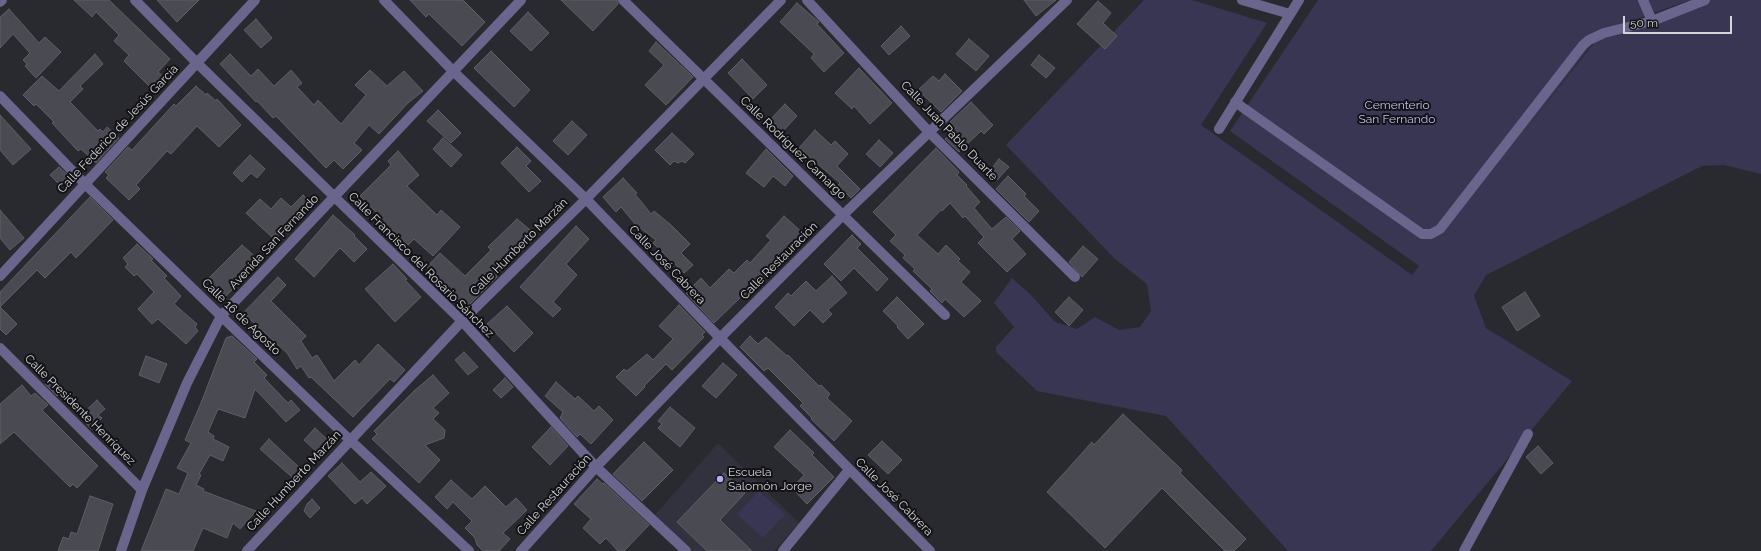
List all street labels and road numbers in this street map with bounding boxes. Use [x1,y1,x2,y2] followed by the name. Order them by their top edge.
[55,62,181,196] street label: Calle Federico de Jesús García
[898,78,1000,184] street label: Calle Juan Pablo Duarte
[737,94,849,202] street label: Calle Rodríguez Camargo
[345,189,497,341] street label: Calle Francisco del Rosario Sánchez
[226,192,322,292] street label: Avenida San Fernando
[467,195,571,299] street label: Calle Humberto Marzán
[737,219,821,303] street label: Calle Restauración
[626,223,708,307] street label: Calle José Cabrera
[199,276,283,358] street label: Calle 16 de Agosto
[22,352,138,468] street label: Calle Presidente Henríquez
[244,428,344,534] street label: Calle Humberto Marzán
[514,452,594,538] street label: Calle Restauración
[852,455,936,539] street label: Calle José Cabrera

